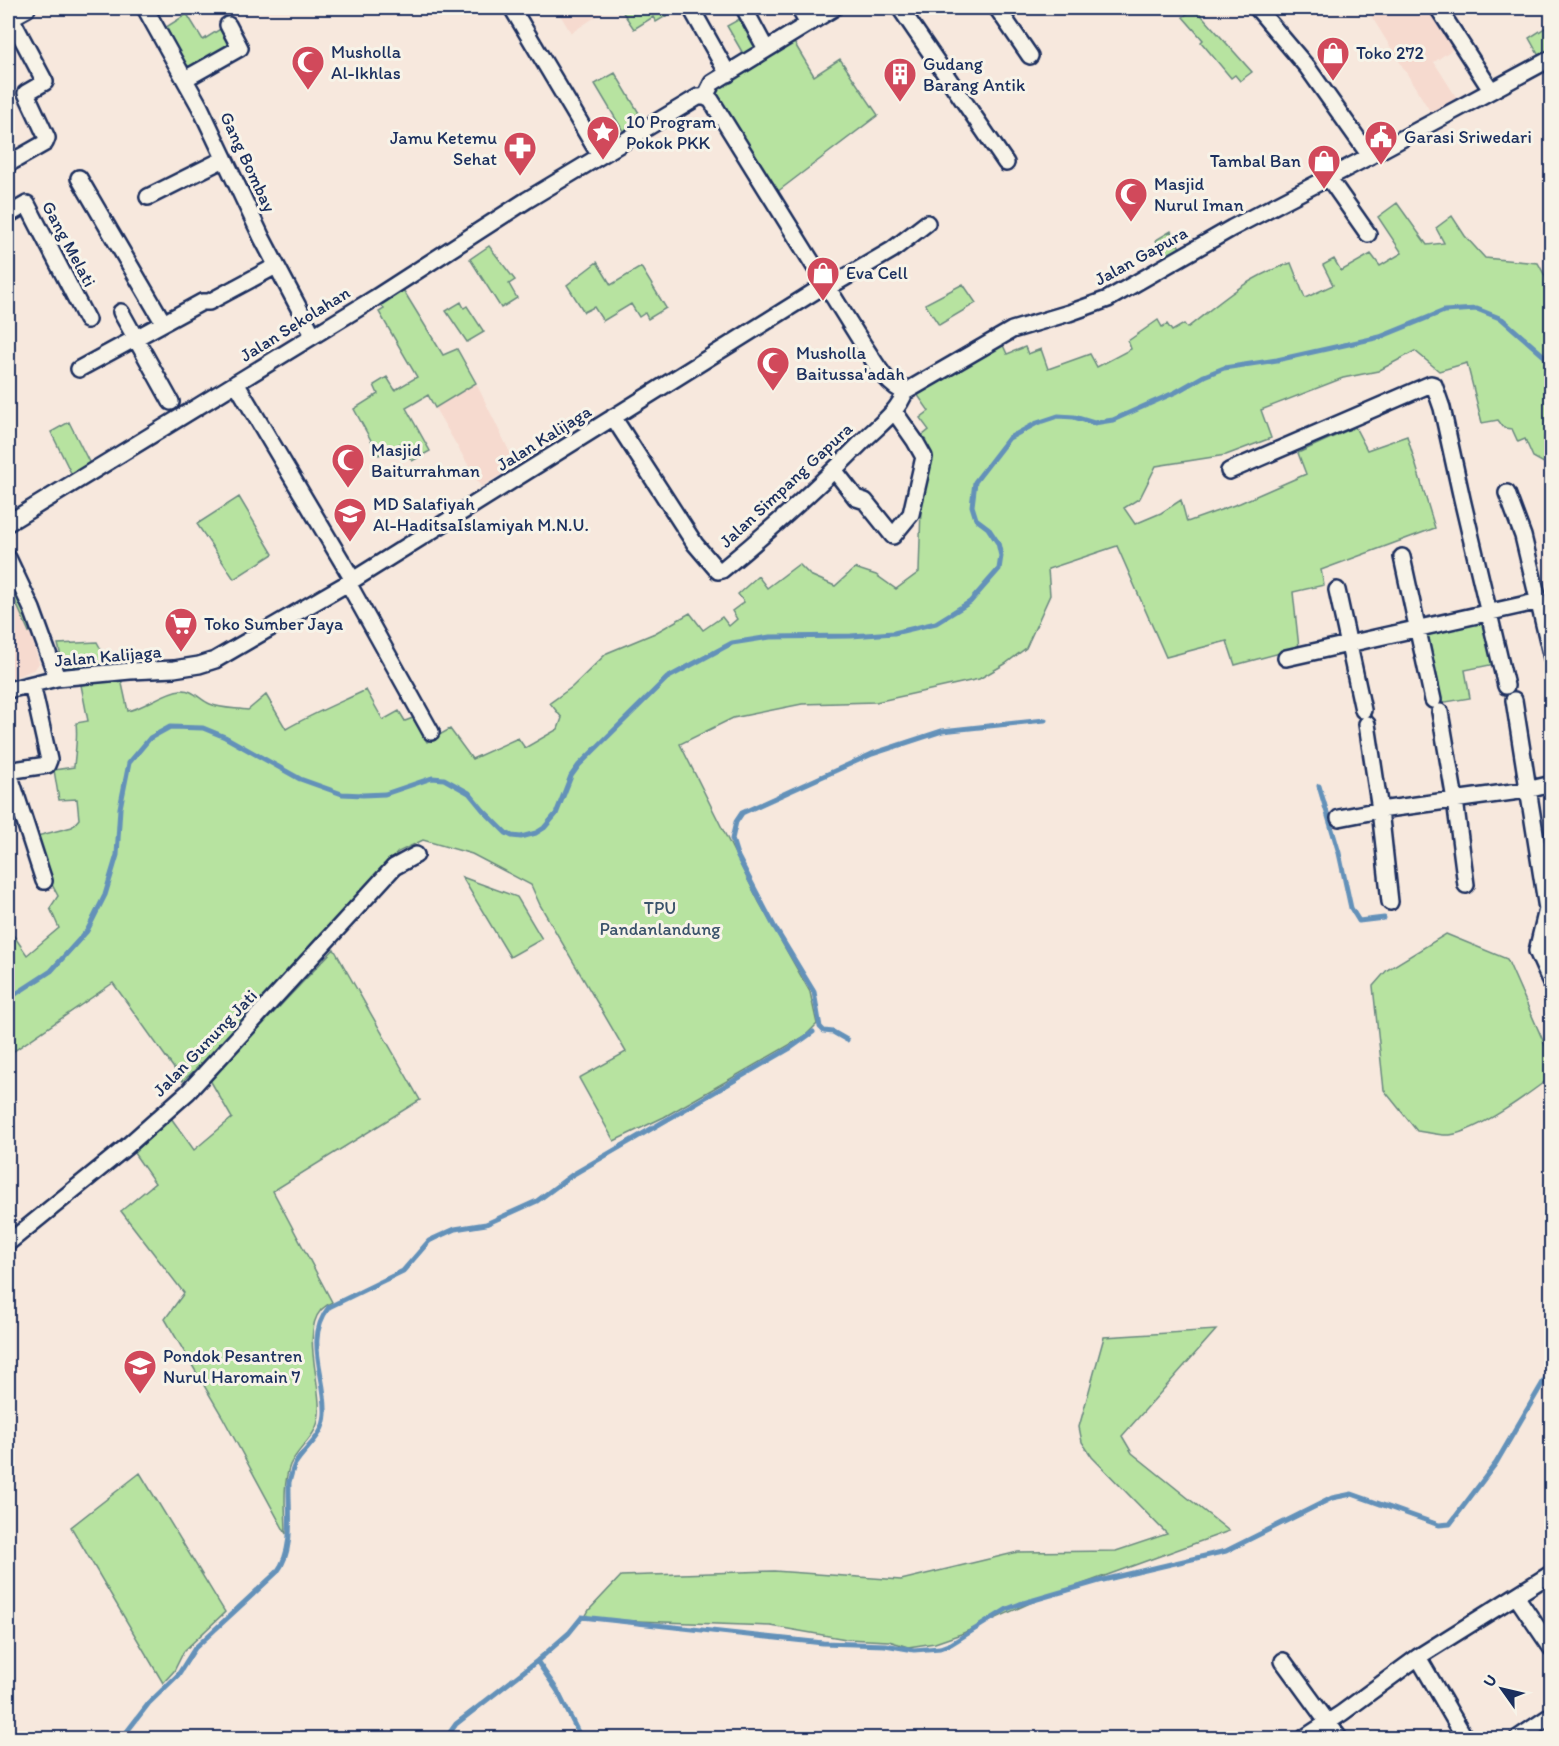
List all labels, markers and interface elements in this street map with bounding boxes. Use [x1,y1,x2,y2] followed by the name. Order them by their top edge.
[1315,35,1351,82] shop icon: Toko 272
[331,41,402,84] place label: Musholla Al-Ikhlas
[1356,42,1424,64] place label: Toko 272
[290,44,326,91] mosque icon: Musholla Al-Ikhlas
[923,53,1026,96] place label: Gudang Barang Antik
[882,56,918,103] building icon: Gudang Barang Antik
[215,108,281,216] street label: Gang Bombay
[626,111,716,154] place label: 10 Program Pokok PKK
[585,114,621,161] place icon: 10 Program Pokok PKK
[1363,119,1399,166] public building icon: Garasi Sriwedari
[1404,126,1532,148] place label: Garasi Sriwedari
[390,127,497,170] place label: Jamu Ketemu Sehat
[502,130,538,177] pharmacy icon: Jamu Ketemu Sehat
[1306,143,1342,190] shop icon: Tambal Ban
[1210,150,1301,172] place label: Tambal Ban
[1154,173,1244,216] place label: Masjid Nurul Iman
[1113,176,1149,223] mosque icon: Masjid Nurul Iman
[37,197,101,291] street label: Gang Melati
[1091,221,1191,290] street label: Jalan Gapura
[805,255,841,302] shop icon: Eva Cell
[846,262,908,284] place label: Eva Cell
[236,281,354,367] street label: Jalan Sekolahan
[796,342,905,385] place label: Musholla Baitussa'adah
[755,345,791,392] mosque icon: Musholla Baitussa'adah
[493,400,596,476] street label: Jalan Kalijaga
[715,417,858,552] street label: Jalan Simpang Gapura
[371,439,480,482] place label: Masjid Baiturrahman
[330,442,366,489] mosque icon: Masjid Baiturrahman
[373,493,589,536] place label: MD Salafiyah Al-HaditsaIslamiyah M.N.U.
[332,496,368,543] school or university icon: MD Salafiyah Al-HaditsaIslamiyah M.N.U.
[163,606,199,653] supermarket icon: Toko Sumber Jaya
[204,613,344,635] place label: Toko Sumber Jaya
[54,640,163,672] street label: Jalan Kalijaga
[599,897,721,940] park label: TPU Pandanlandung
[148,985,262,1101] street label: Jalan Gunung Jati
[163,1345,303,1388] place label: Pondok Pesantren Nurul Haromain 7
[122,1348,158,1395] school or university icon: Pondok Pesantren Nurul Haromain 7
[1472,1659,1532,1719] north arrow
[1479,1671,1501,1691] text: U

